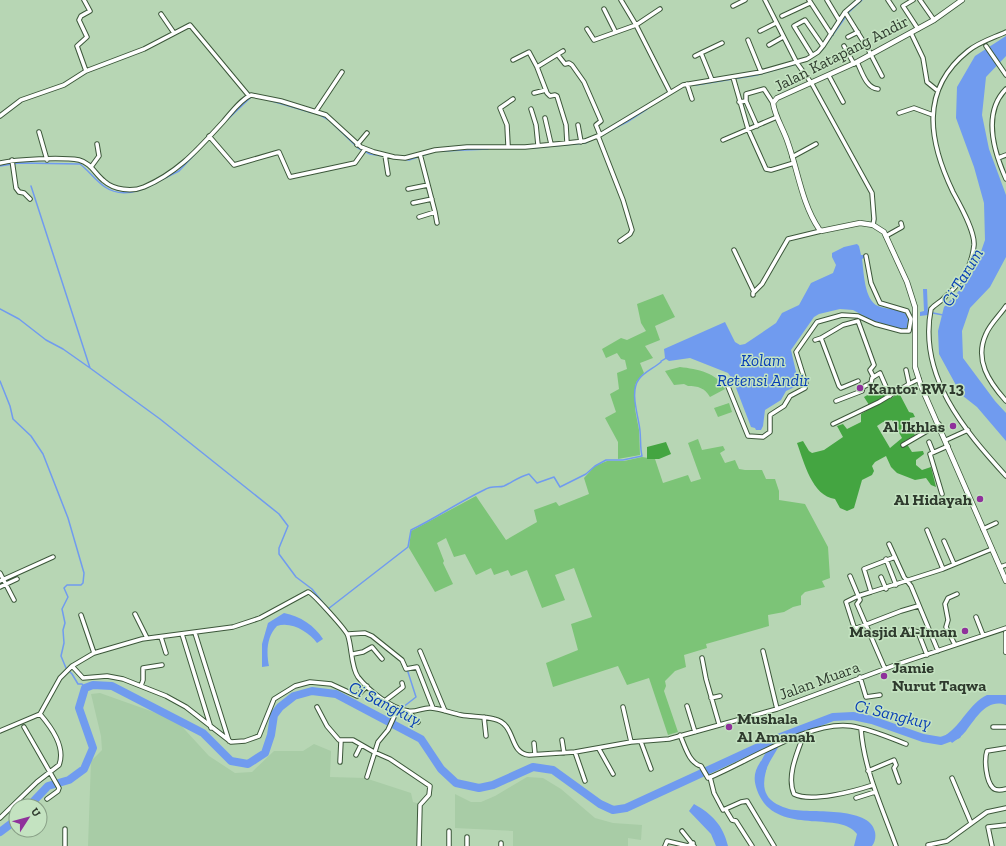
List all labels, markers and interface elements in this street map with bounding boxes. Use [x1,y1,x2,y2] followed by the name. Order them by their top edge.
[771,11,912,96] street label: Jalan Katapang Andir
[937,244,987,310] water label: Ci Tarum
[717,350,809,390] water label: Kolam Retensi Andir
[868,379,964,398] place label: Kantor RW 13
[855,383,865,393] marker: Kantor RW 13
[883,417,945,436] place label: Al Ikhlas
[948,421,958,431] marker: Al Ikhlas
[894,490,973,509] place label: Al Hidayah
[975,494,985,504] marker: Al Hidayah
[849,622,958,641] place label: Masjid Al-Iman
[960,626,970,636] marker: Masjid Al-Iman
[776,657,862,704] street label: Jalan Muara
[892,658,986,695] place label: Jamie Nurut Taqwa
[879,671,889,681] marker: Jamie Nurut Taqwa
[346,676,424,730] water label: Ci Sangkuy
[853,695,933,733] water label: Ci Sangkuy
[737,709,816,746] place label: Mushala Al Amanah
[724,722,734,732] marker: Mushala Al Amanah
[8,798,48,838] north arrow
[28,805,43,820] text: U

